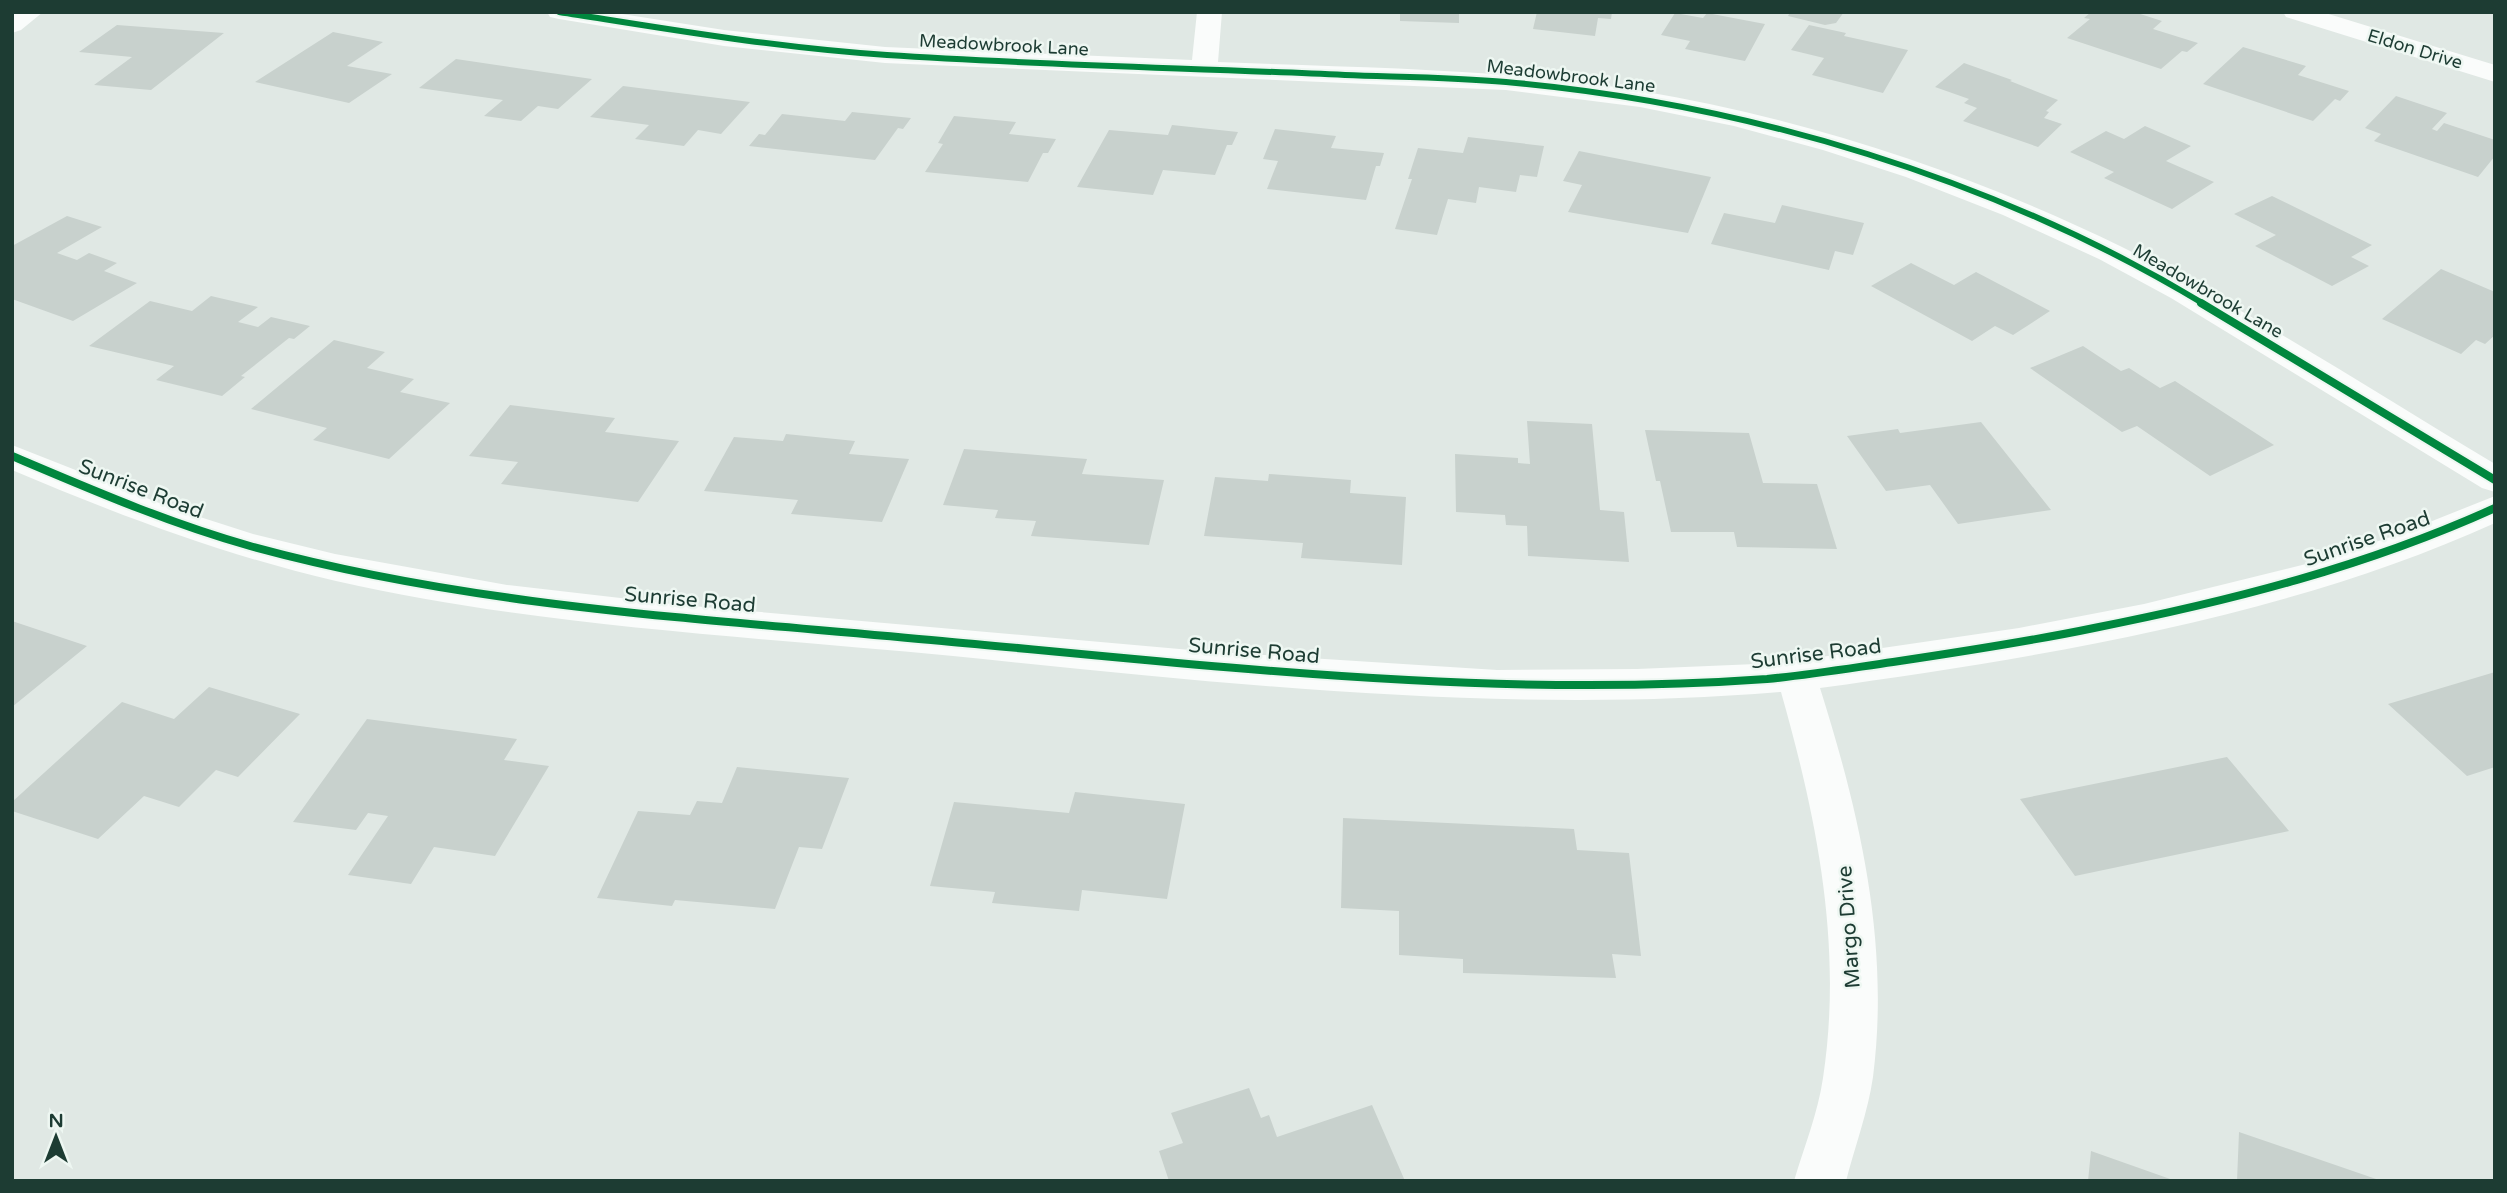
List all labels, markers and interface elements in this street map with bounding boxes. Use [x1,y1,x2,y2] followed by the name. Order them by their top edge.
[2365,24,2465,74] street label: Eldon Drive
[919,30,1089,60] street label: Meadowbrook Lane
[1485,55,1657,97] street label: Meadowbrook Lane
[2129,239,2287,343] street label: Meadowbrook Lane
[75,454,207,524] street label: Sunrise Road
[2301,506,2433,572] street label: Sunrise Road
[623,582,757,618] street label: Sunrise Road
[1187,633,1321,669] street label: Sunrise Road
[1749,634,1883,674] street label: Sunrise Road
[1832,865,1866,989] street label: Margo Drive
[21,1102,91,1172] north arrow
[48,1110,64,1132] text: N

